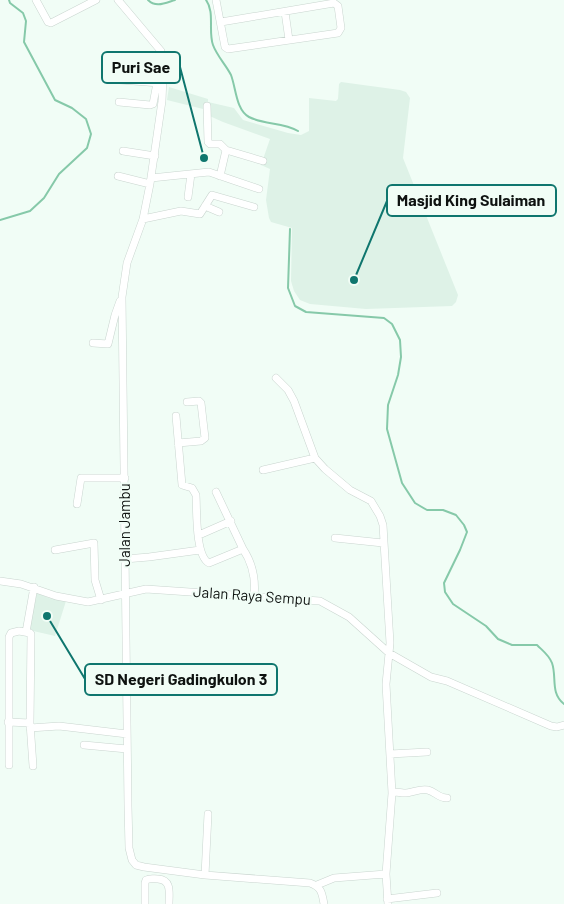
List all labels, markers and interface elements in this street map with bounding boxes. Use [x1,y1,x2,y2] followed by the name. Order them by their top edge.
[102,52,180,83] callout: Puri Sae
[112,57,170,76] text: Puri Sae
[387,185,556,216] callout: Masjid King Sulaiman
[397,190,545,209] text: Masjid King Sulaiman
[115,483,133,567] street label: Jalan Jambu
[192,582,312,608] street label: Jalan Raya Sempu
[85,664,277,695] callout: SD Negeri Gadingkulon 3
[95,669,267,688] text: SD Negeri Gadingkulon 3

